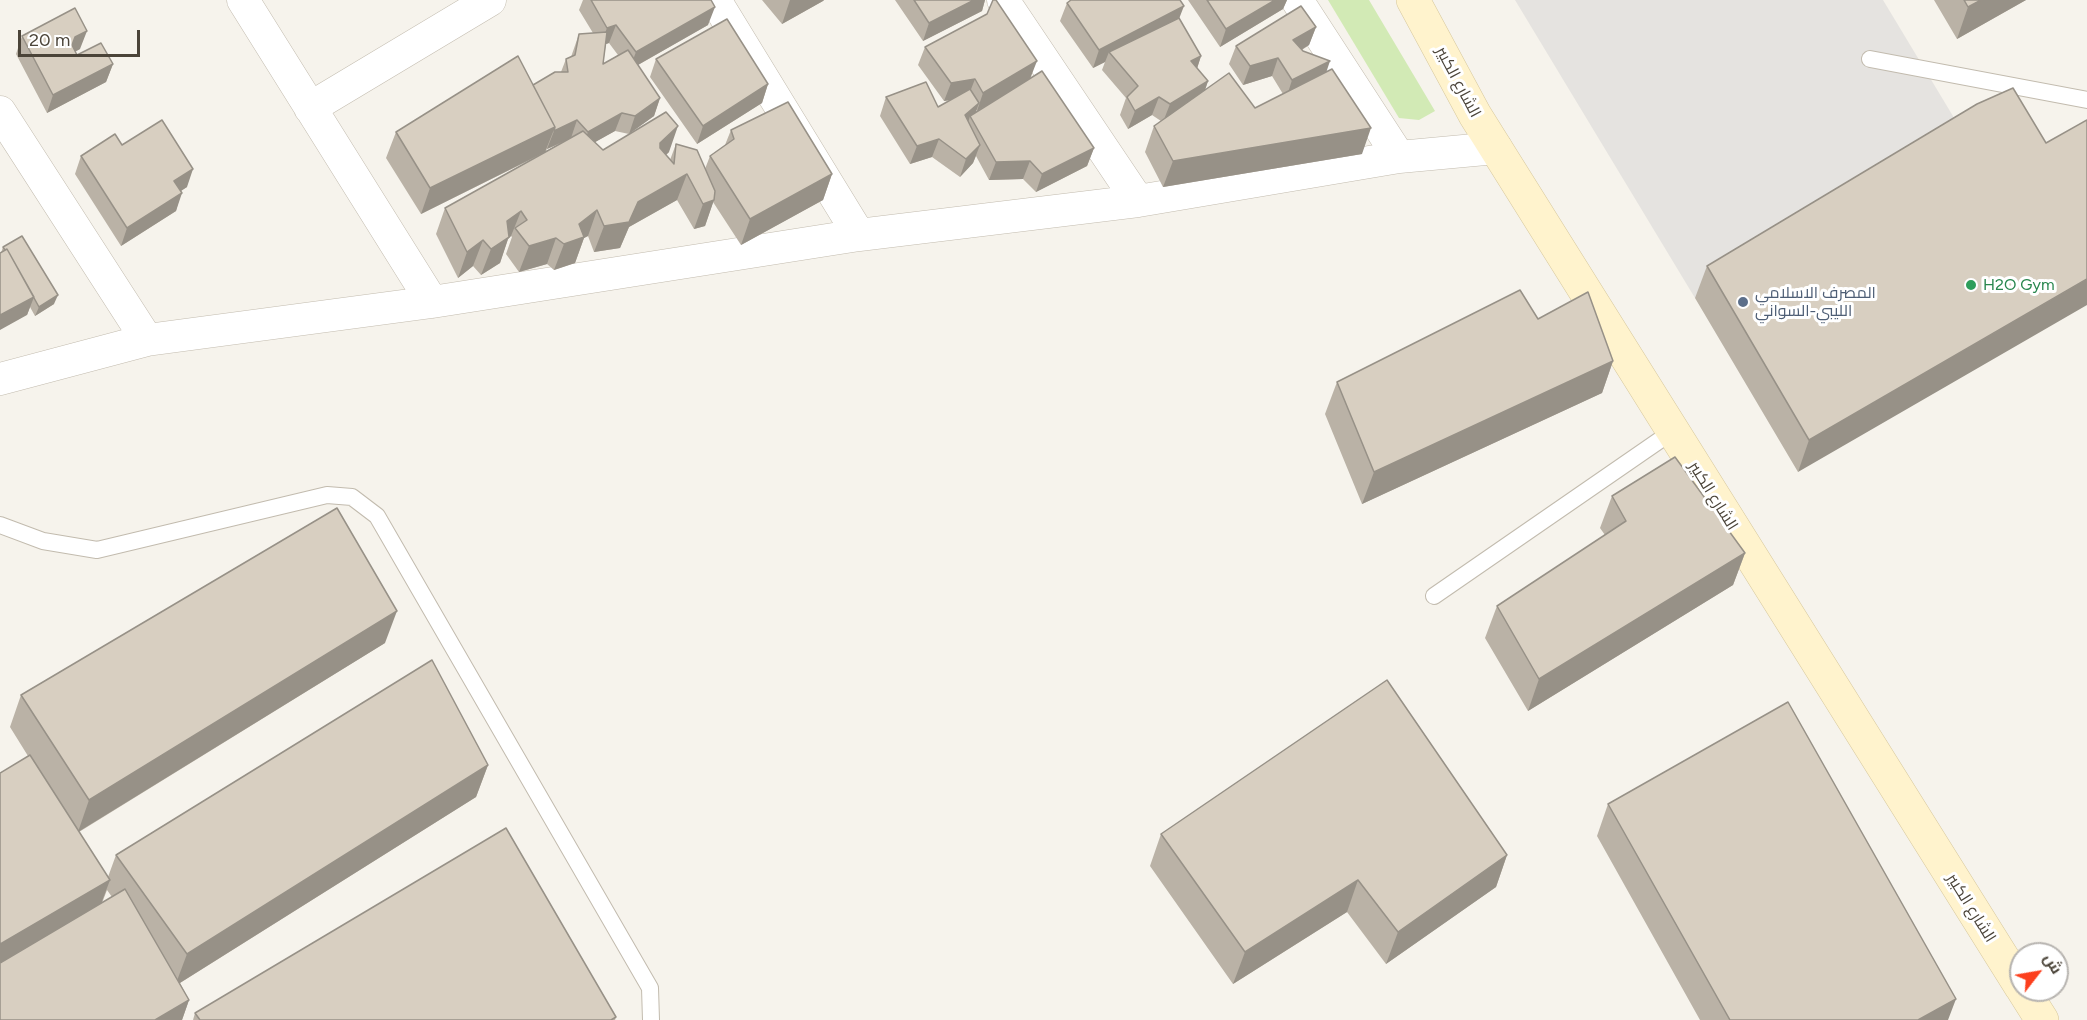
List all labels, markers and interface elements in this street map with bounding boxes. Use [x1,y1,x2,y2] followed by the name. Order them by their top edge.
[21,18,142,56] scale bar
[29,29,70,51] text: 20 m
[1431,43,1485,121] street label: الشارع الكبير
[1983,275,2055,295] place label: H2O Gym
[1964,278,1978,292] marker: H2O Gym
[1755,283,1876,321] place label: المصرف الاسلامي الليبي-السواني
[1736,295,1750,309] marker: المصرف الاسلامي الليبي-السواني
[1684,458,1742,534] street label: الشارع الكبير
[1942,870,2000,946] street label: الشارع الكبير
[2009,942,2069,1002] north arrow
[2040,950,2067,977] text: ش

